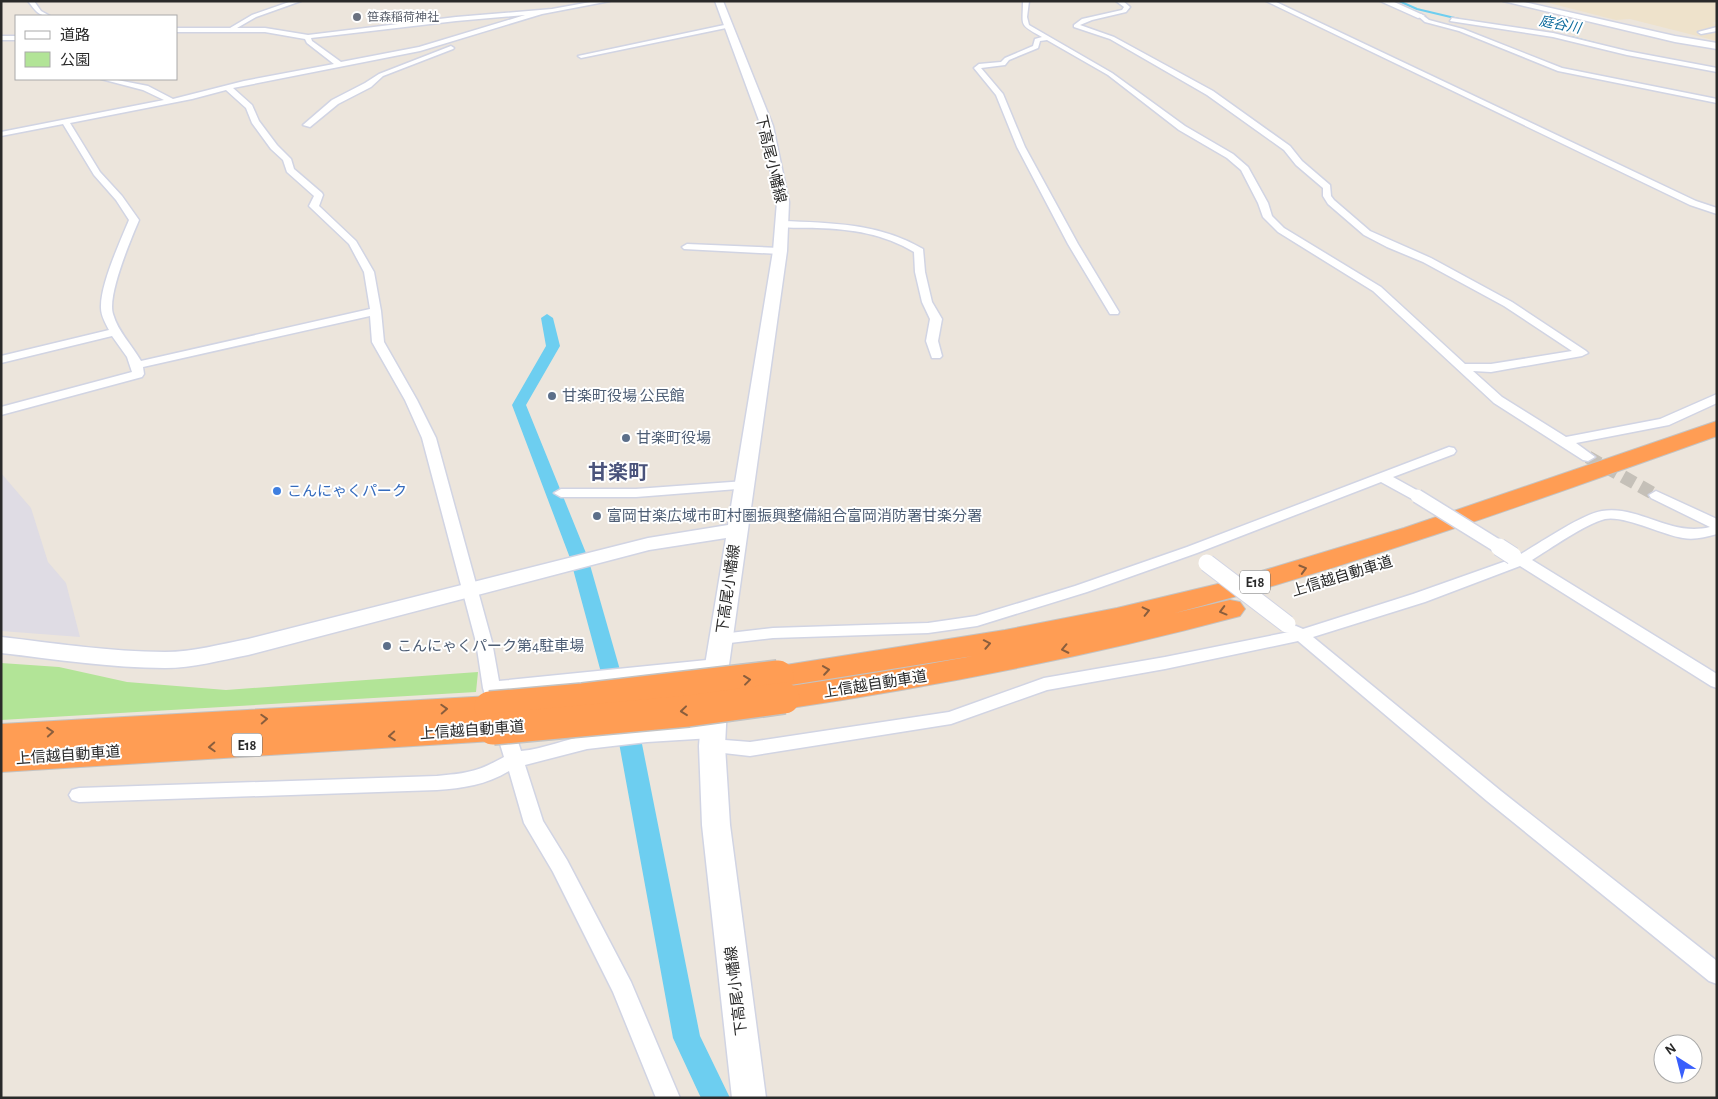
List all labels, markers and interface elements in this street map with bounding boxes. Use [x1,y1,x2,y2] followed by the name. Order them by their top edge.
[367,10,439,23] place label: 笹森稲荷神社
[351,11,363,23] marker: 笹森稲荷神社
[1538,13,1584,36] water label: 庭谷川
[15,15,178,80] legend
[60,27,90,43] text: 道路
[60,52,90,68] text: 公園
[753,113,789,205] street label: 下高尾小幡線
[562,388,684,404] place label: 甘楽町役場 公民館
[546,390,558,402] marker: 甘楽町役場 公民館
[636,430,711,446] place label: 甘楽町役場
[620,432,632,444] marker: 甘楽町役場
[588,461,648,483] district label: 甘楽町
[287,483,407,499] place label: こんにゃくパーク
[271,485,283,497] marker: こんにゃくパーク
[607,507,982,524] place label: 富岡甘楽広域市町村圏振興整備組合富岡消防署甘楽分署
[591,510,603,522] marker: 富岡甘楽広域市町村圏振興整備組合富岡消防署甘楽分署
[714,543,742,635] street label: 下高尾小幡線
[1289,553,1395,599] street label: 上信越自動車道
[1298,564,1306,574] one-way arrow
[1240,570,1270,594] road number: E18
[1218,605,1227,616] one-way arrow
[1141,606,1150,616] one-way arrow
[397,638,584,654] place label: こんにゃくパーク第4駐車場
[982,639,991,650] one-way arrow
[381,640,393,652] marker: こんにゃくパーク第4駐車場
[1060,644,1069,654] one-way arrow
[822,665,831,675] one-way arrow
[822,668,928,700] street label: 上信越自動車道
[744,675,752,686] one-way arrow
[440,704,448,715] one-way arrow
[680,705,688,716] one-way arrow
[261,714,269,725] one-way arrow
[419,718,525,742] street label: 上信越自動車道
[46,727,54,738] one-way arrow
[388,730,396,741] one-way arrow
[232,734,262,756] road number: E18
[208,741,216,752] one-way arrow
[15,743,121,767] street label: 上信越自動車道
[723,945,749,1037] street label: 下高尾小幡線
[1653,1034,1703,1084] north arrow
[1663,1041,1679,1058] text: N

